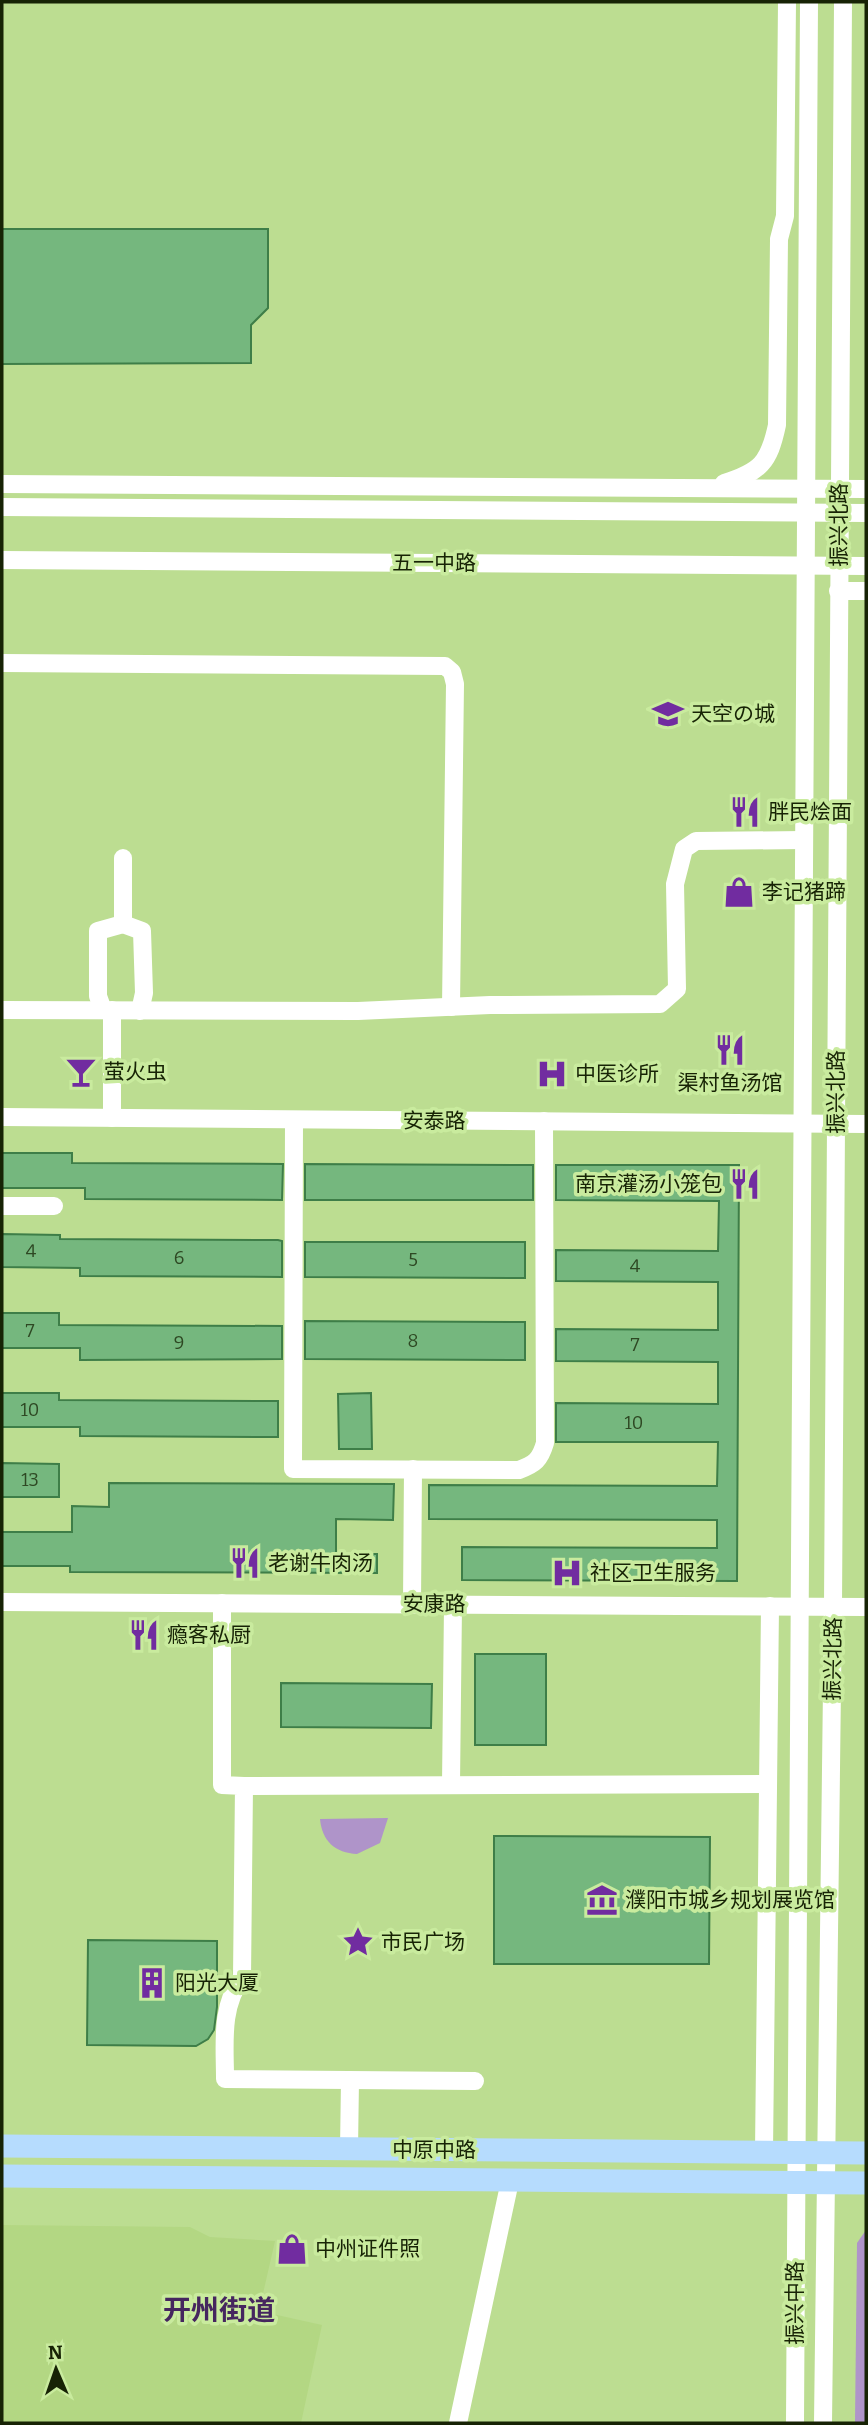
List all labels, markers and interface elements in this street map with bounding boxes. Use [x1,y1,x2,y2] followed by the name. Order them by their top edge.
[826,483,852,567] street label: 振兴北路
[392,550,476,576] street label: 五一中路
[651,697,685,731] school or university icon: 天空の城
[691,701,775,727] place label: 天空の城
[728,795,762,829] restaurant icon: 胖民烩面
[768,799,852,825] place label: 胖民烩面
[722,875,756,909] shop icon: 李记猪蹄
[762,879,846,905] place label: 李记猪蹄
[713,1033,747,1067] restaurant icon: 渠村鱼汤馆
[823,1050,849,1134] street label: 振兴北路
[64,1055,98,1089] bar icon: 萤火虫
[535,1057,569,1091] hospital icon: 中医诊所
[104,1059,167,1085] place label: 萤火虫
[575,1061,659,1087] place label: 中医诊所
[678,1070,783,1096] place label: 渠村鱼汤馆
[403,1108,466,1134] street label: 安泰路
[728,1167,762,1201] restaurant icon: 南京灌汤小笼包
[575,1171,722,1197] place label: 南京灌汤小笼包
[26,1240,37,1262] house number: 4
[174,1247,184,1269] house number: 6
[408,1249,418,1271] house number: 5
[630,1255,641,1277] house number: 4
[25,1320,35,1342] house number: 7
[408,1330,418,1352] house number: 8
[174,1332,184,1354] house number: 9
[630,1334,640,1356] house number: 7
[21,1399,39,1421] house number: 10
[625,1412,643,1434] house number: 10
[21,1469,39,1491] house number: 13
[228,1546,262,1580] restaurant icon: 老谢牛肉汤
[268,1550,373,1576] place label: 老谢牛肉汤
[550,1556,584,1590] hospital icon: 社区卫生服务
[590,1560,716,1586] place label: 社区卫生服务
[403,1591,466,1617] street label: 安康路
[819,1617,847,1701] street label: 振兴北路
[127,1618,161,1652] restaurant icon: 瘾客私厨
[167,1622,251,1648] place label: 瘾客私厨
[585,1883,619,1917] museum icon: 濮阳市城乡规划展览馆
[625,1887,835,1913] place label: 濮阳市城乡规划展览馆
[341,1925,375,1959] place icon: 市民广场
[381,1929,465,1955] place label: 市民广场
[135,1966,169,2000] building icon: 阳光大厦
[175,1970,259,1996] place label: 阳光大厦
[392,2137,476,2163] street label: 中原中路
[275,2232,309,2266] shop icon: 中州证件照
[315,2236,420,2262] place label: 中州证件照
[782,2261,808,2345] street label: 振兴中路
[163,2294,275,2327] district label: 开州街道
[21,2334,91,2404] north arrow
[48,2341,63,2364] text: N

